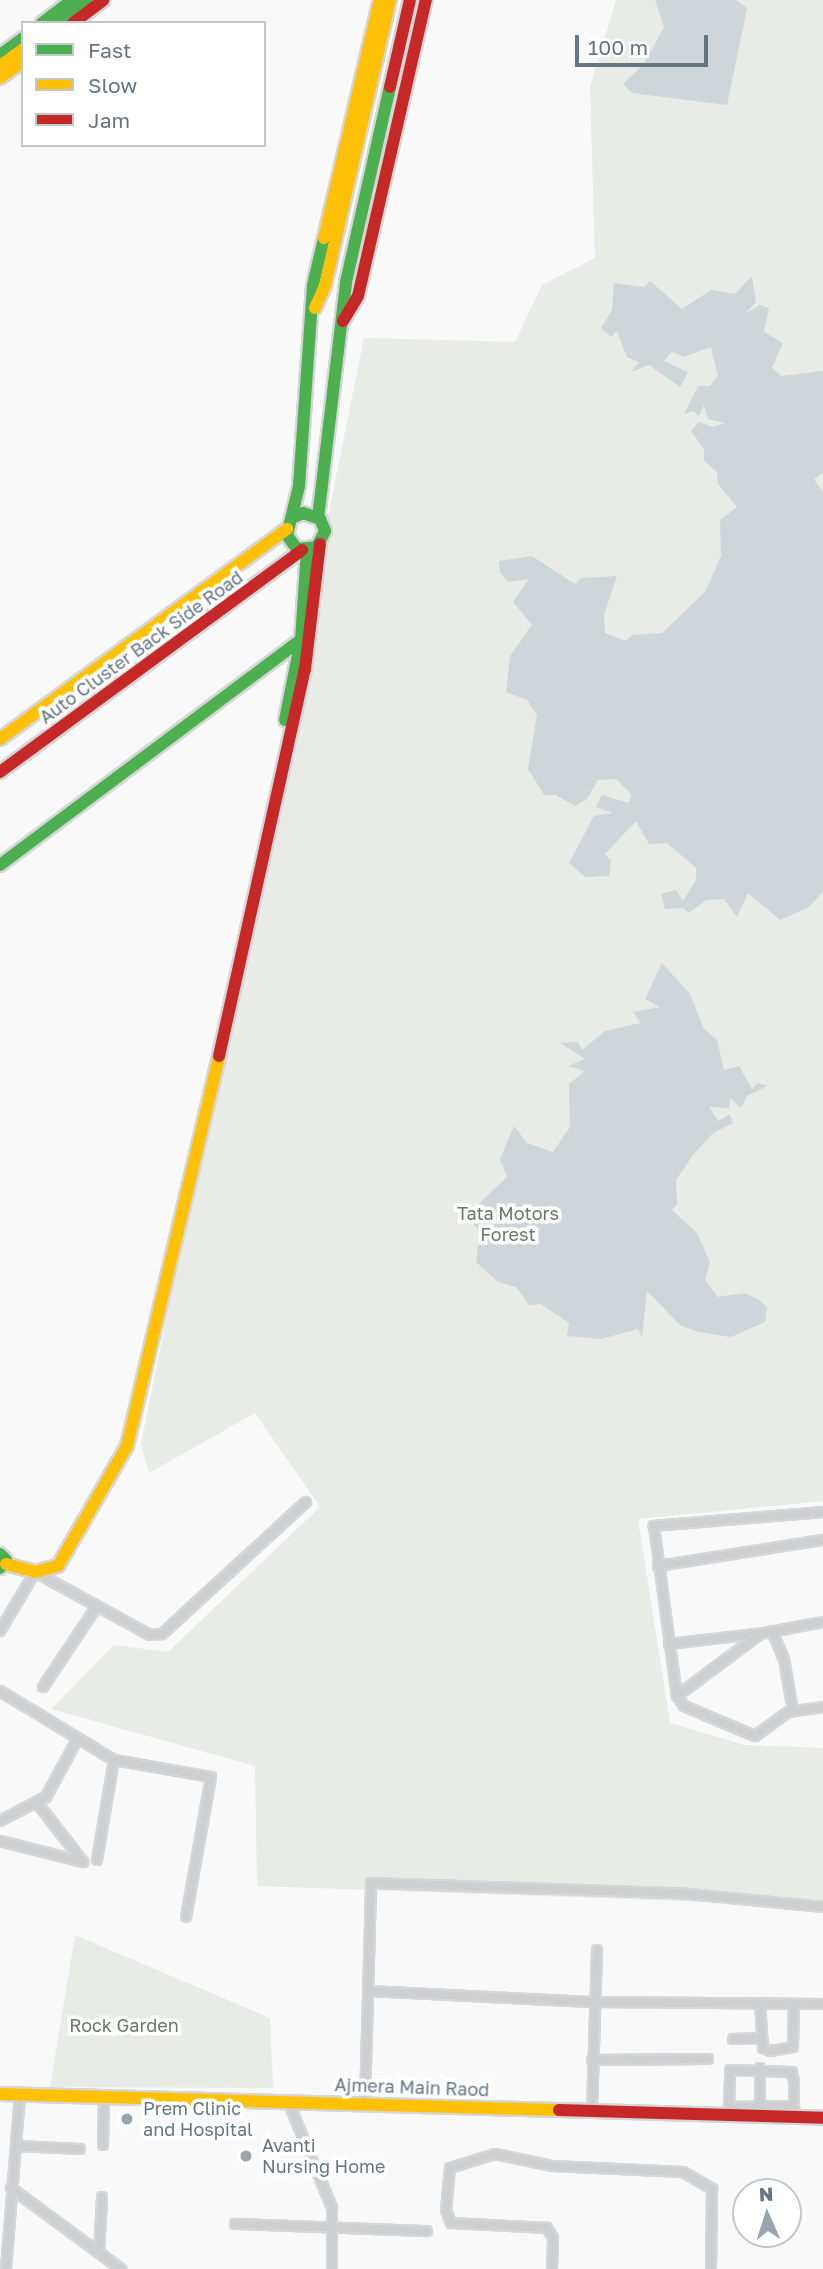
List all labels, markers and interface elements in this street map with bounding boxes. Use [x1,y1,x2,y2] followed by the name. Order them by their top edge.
[21,21,266,147] legend
[578,21,711,65] scale bar
[588,34,648,60] text: 100 m
[88,37,131,63] text: Fast
[88,72,137,98] text: Slow
[88,107,130,133] text: Jam
[35,566,247,728] street label: Auto Cluster Back Side Road
[457,1203,559,1246] park label: Tata Motors Forest
[69,2014,179,2036] park label: Rock Garden
[334,2074,490,2100] street label: Ajmera Main Raod
[143,2098,253,2140] place label: Prem Clinic and Hospital
[117,2109,137,2129] marker: Prem Clinic and Hospital
[262,2135,385,2178] place label: Avanti Nursing Home
[236,2146,256,2166] marker: Avanti Nursing Home
[732,2178,802,2248] north arrow
[758,2182,774,2205] text: N

